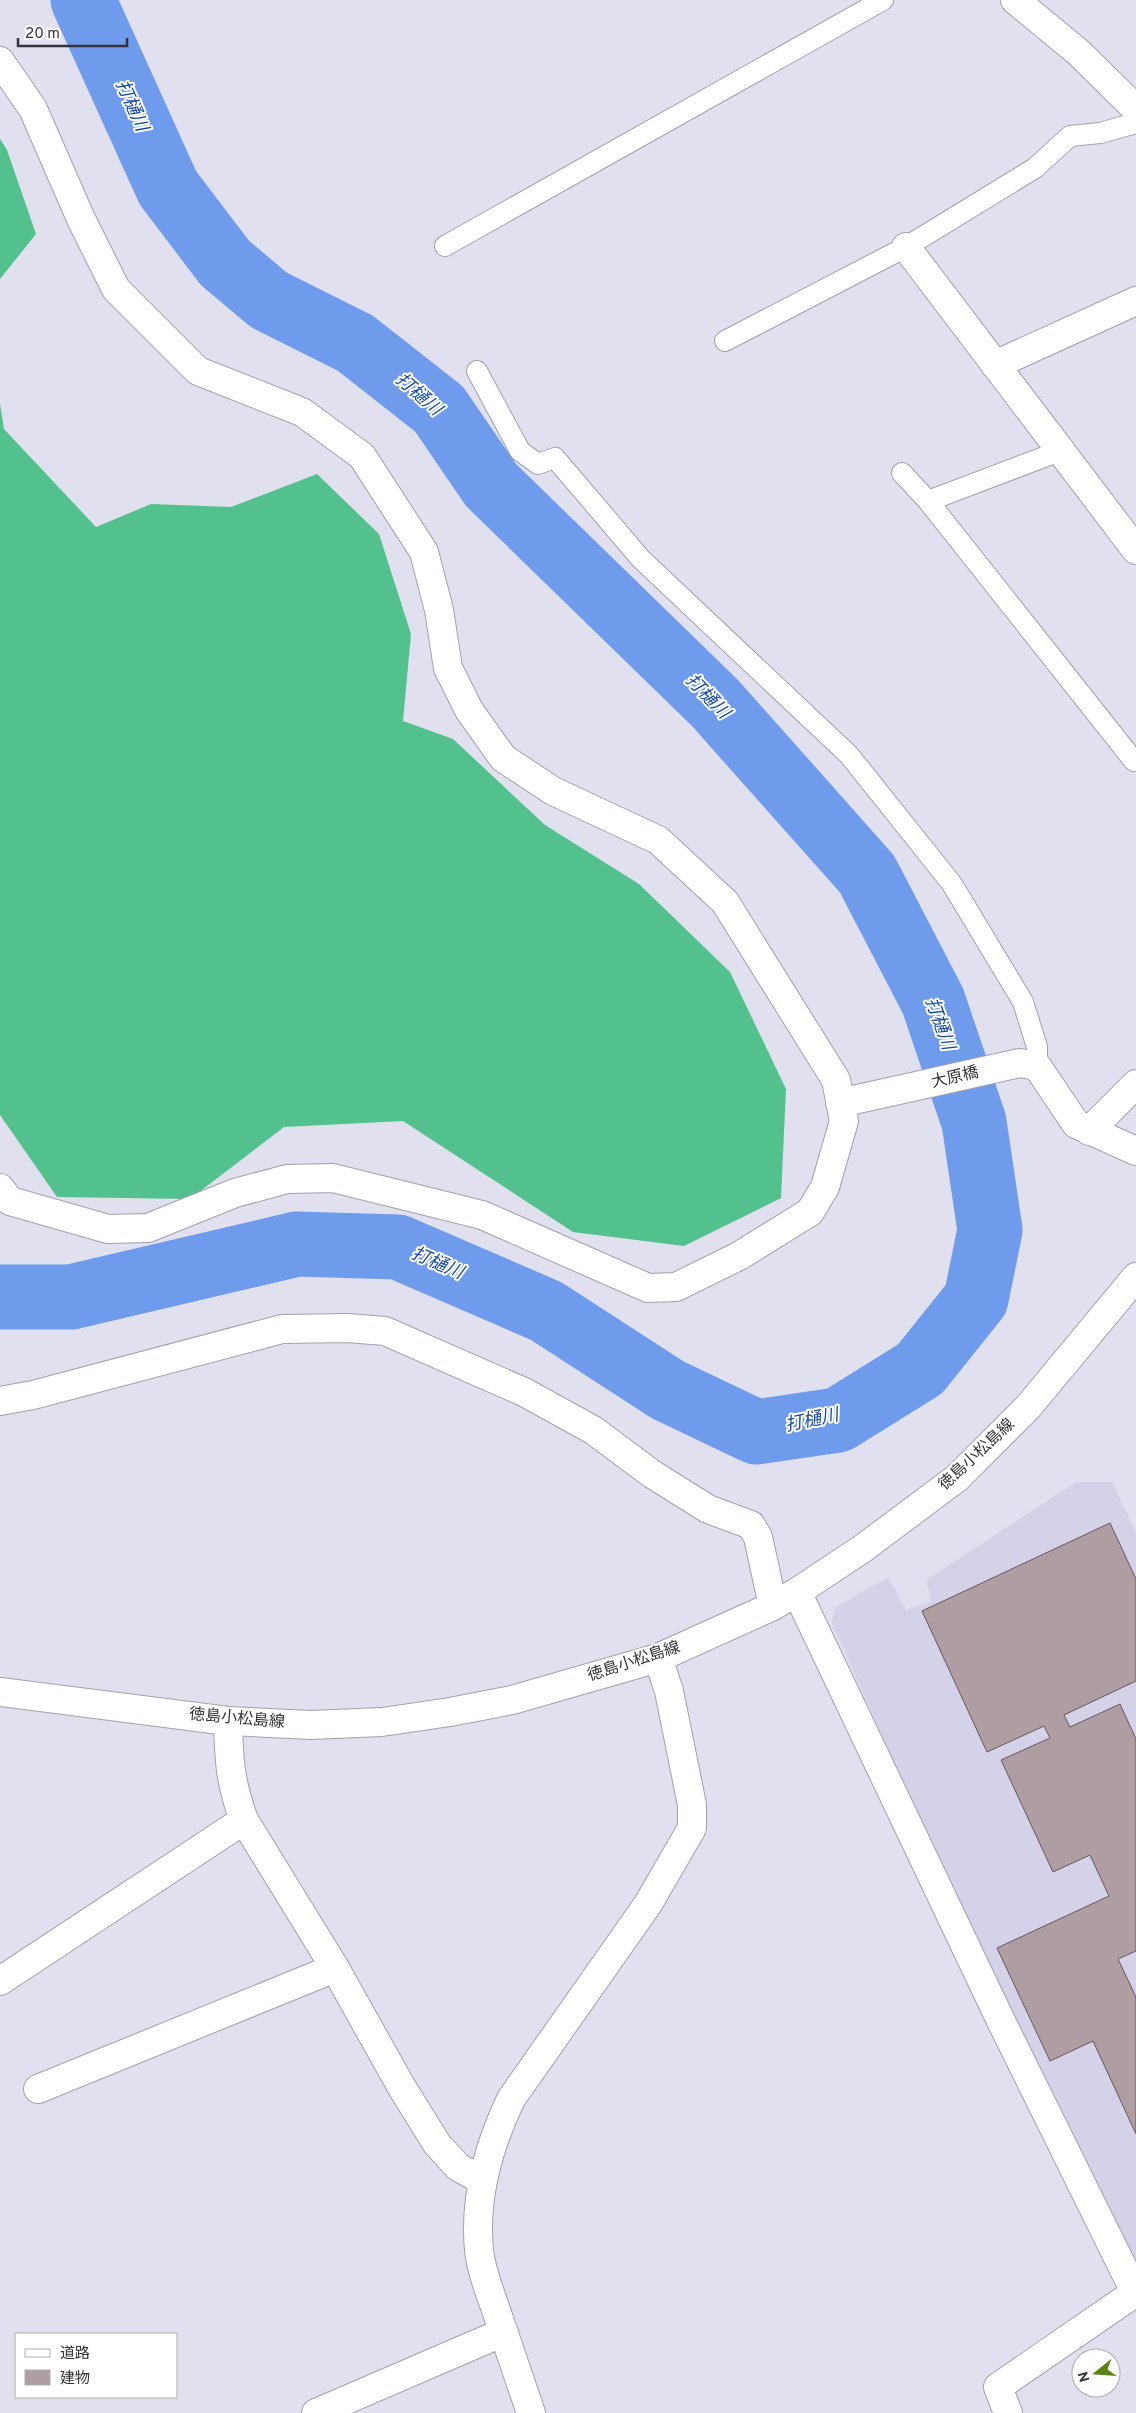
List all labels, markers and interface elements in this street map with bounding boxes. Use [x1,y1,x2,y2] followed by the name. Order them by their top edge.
[18,15,126,47] scale bar
[25,25,60,44] text: 20 m
[110,77,153,137] water label: 打樋川
[390,369,447,423] water label: 打樋川
[680,670,735,726] water label: 打樋川
[919,995,960,1055] water label: 打樋川
[929,1063,981,1093] street label: 大原橋
[408,1243,468,1286] water label: 打樋川
[783,1404,843,1438] water label: 打樋川
[935,1415,1019,1495] street label: 徳島小松島線
[585,1638,683,1686] street label: 徳島小松島線
[188,1705,286,1733] street label: 徳島小松島線
[15,2333,178,2398] legend
[60,2345,90,2364] text: 道路
[1071,2348,1121,2398] north arrow
[1075,2369,1095,2384] text: N
[60,2370,90,2389] text: 建物

